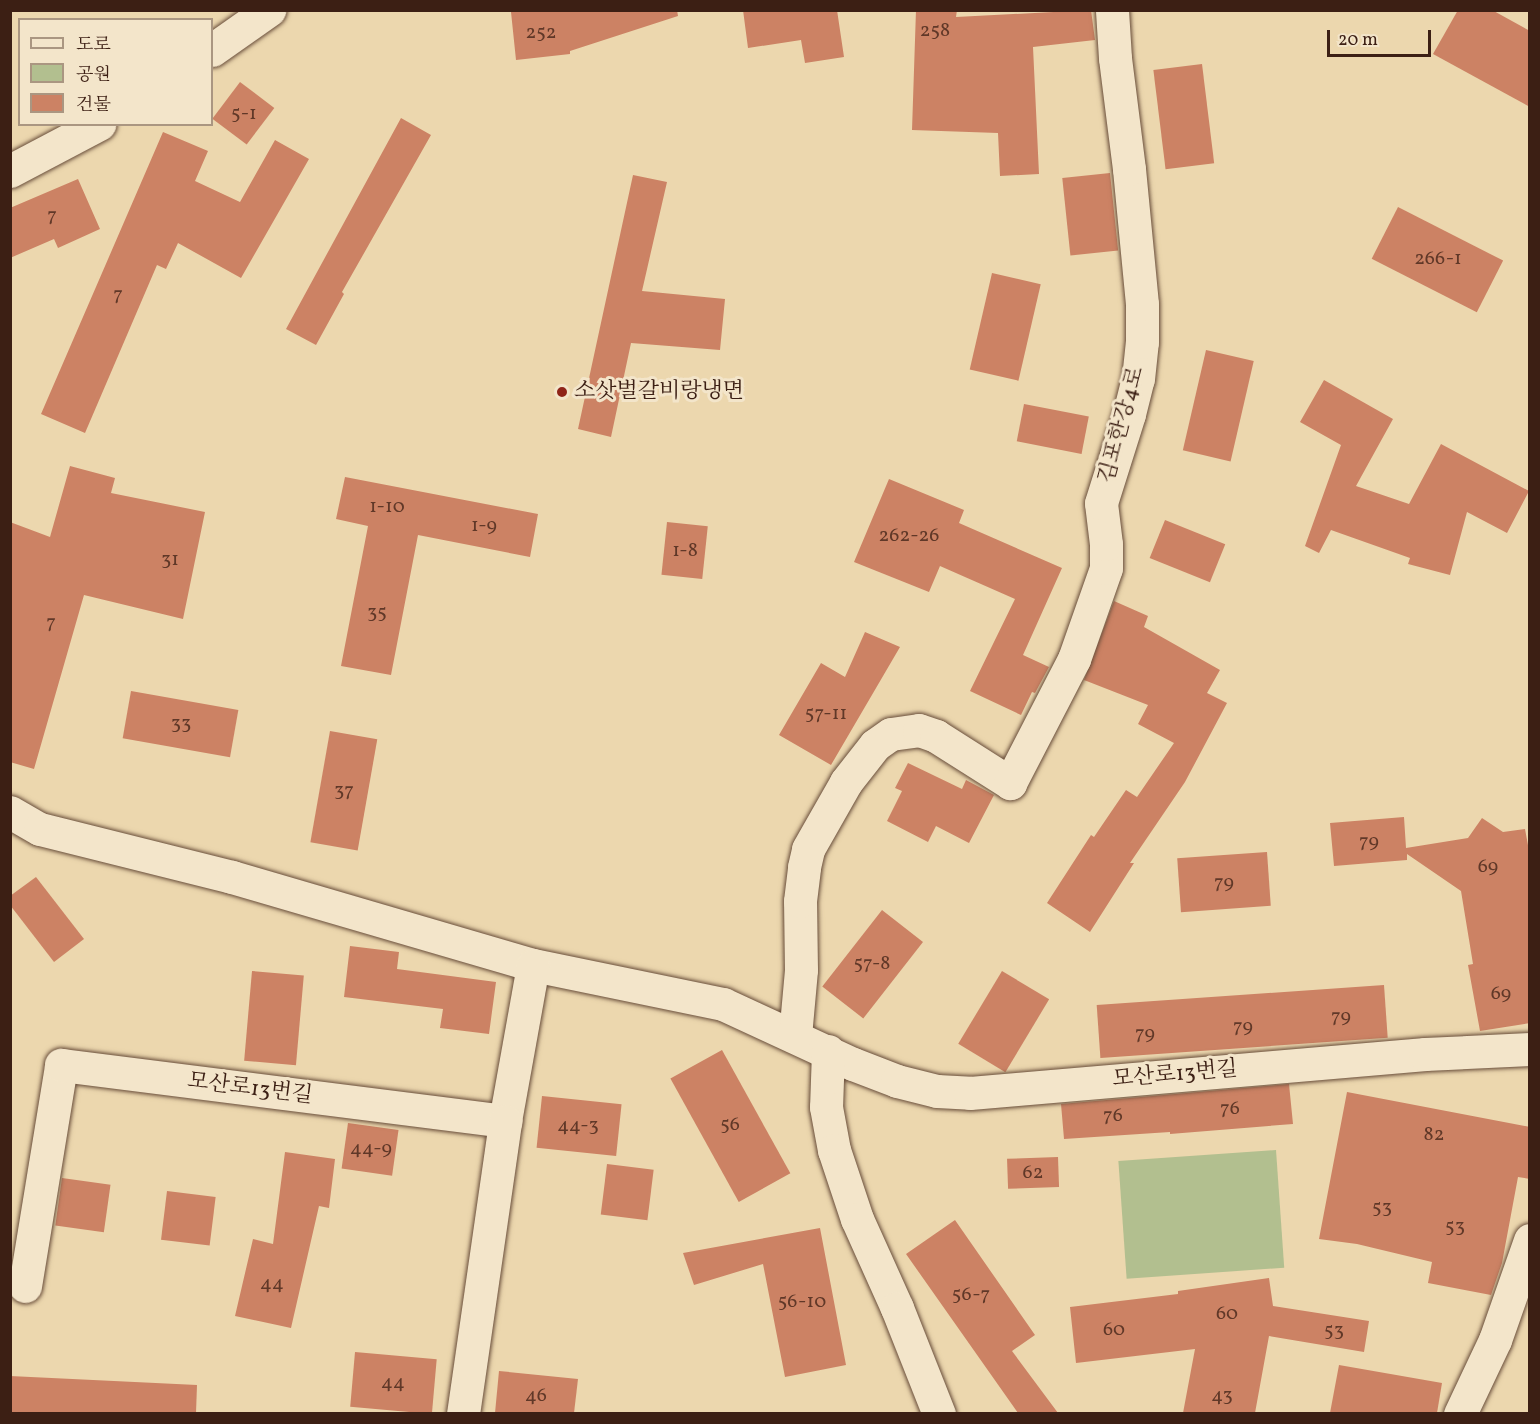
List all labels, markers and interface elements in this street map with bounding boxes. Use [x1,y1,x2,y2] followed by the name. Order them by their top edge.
[18,18,213,126] legend
[1330,18,1434,56] scale bar
[920,19,950,43] house number: 258
[525,21,557,45] house number: 252
[1338,28,1378,53] text: 20 m
[76,33,111,58] text: 도로
[76,63,111,88] text: 공원
[76,93,111,118] text: 건물
[231,102,257,126] house number: 5-1
[47,204,57,228] house number: 7
[1414,247,1462,271] house number: 266-1
[113,283,123,307] house number: 7
[1094,364,1150,486] street label: 김포한강4로
[574,379,744,405] place label: 소삿벌갈비랑냉면
[555,385,569,399] marker: 소삿벌갈비랑냉면
[369,495,405,519] house number: 1-10
[471,514,497,538] house number: 1-9
[879,524,939,548] house number: 262-26
[672,539,698,563] house number: 1-8
[161,548,179,572] house number: 31
[367,601,387,625] house number: 35
[46,611,56,635] house number: 7
[805,702,847,726] house number: 57-11
[171,712,191,736] house number: 33
[334,779,354,803] house number: 37
[1359,830,1379,854] house number: 79
[1478,855,1498,879] house number: 69
[1214,871,1234,895] house number: 79
[853,952,891,976] house number: 57-8
[1491,982,1511,1006] house number: 69
[1331,1005,1351,1029] house number: 79
[1233,1015,1253,1039] house number: 79
[1135,1022,1155,1046] house number: 79
[1111,1056,1239,1094] street label: 모산로13번길
[186,1068,314,1110] street label: 모산로13번길
[1220,1097,1240,1121] house number: 76
[1103,1104,1123,1128] house number: 76
[720,1113,740,1137] house number: 56
[557,1114,599,1138] house number: 44-3
[1424,1123,1444,1147] house number: 82
[350,1137,392,1161] house number: 44-9
[1023,1161,1043,1185] house number: 62
[1372,1196,1392,1220] house number: 53
[1445,1215,1465,1239] house number: 53
[260,1272,284,1296] house number: 44
[952,1283,990,1307] house number: 56-7
[778,1290,826,1314] house number: 56-10
[1216,1302,1238,1326] house number: 60
[1103,1318,1125,1342] house number: 60
[1324,1319,1344,1343] house number: 53
[381,1371,405,1395] house number: 44
[525,1384,547,1408] house number: 46
[1211,1384,1233,1408] house number: 43

